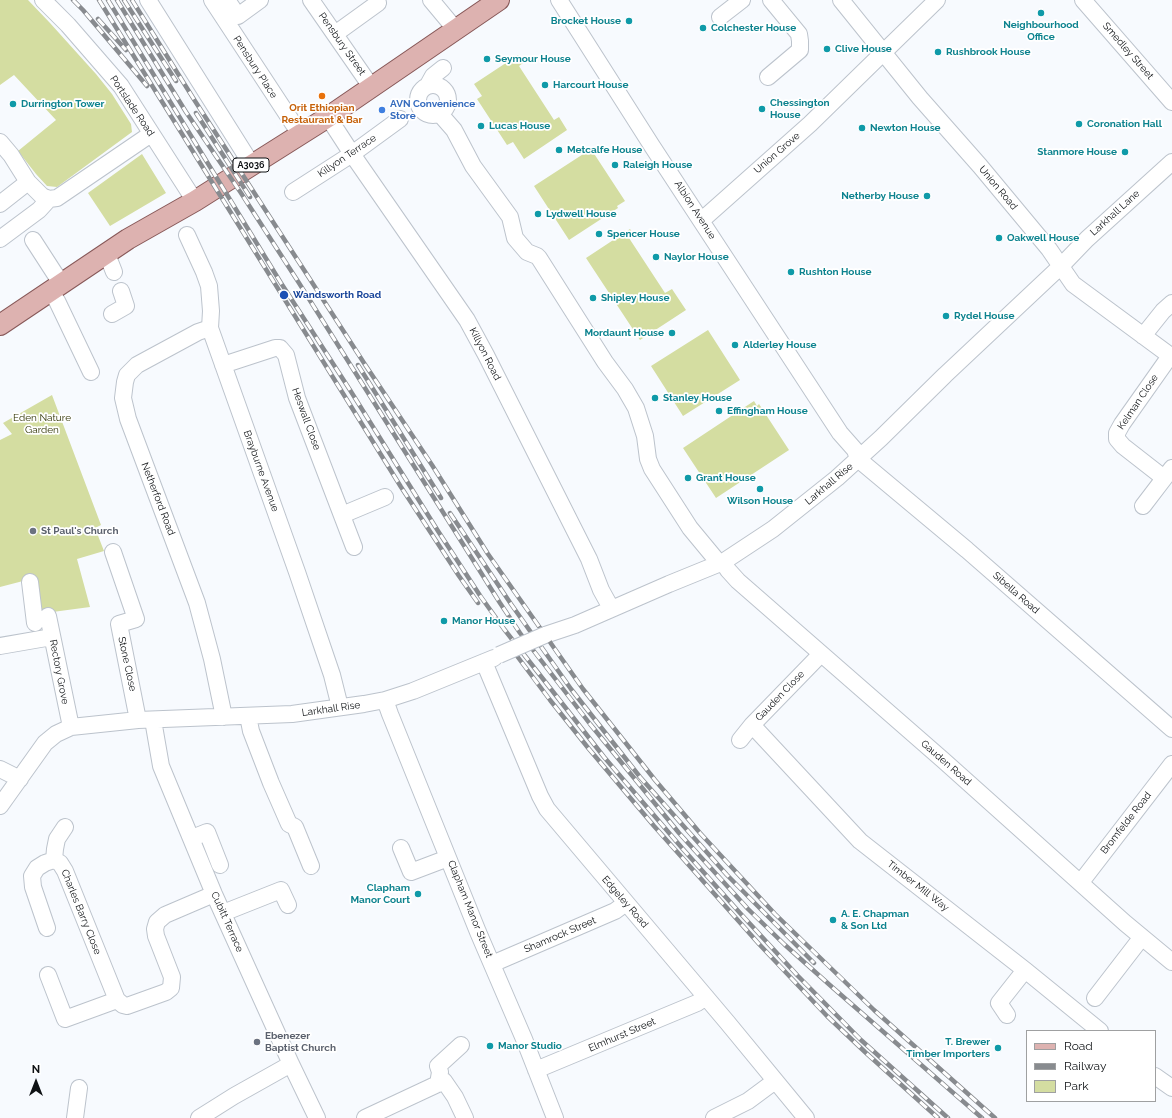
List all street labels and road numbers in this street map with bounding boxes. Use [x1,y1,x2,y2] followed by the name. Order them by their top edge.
[316,10,368,78] street label: Pensbury Street
[1100,20,1156,82] street label: Smedley Street
[230,34,280,100] street label: Pensbury Place
[107,73,157,139] street label: Portslade Road
[752,130,802,176] street label: Union Grove
[315,132,379,180] street label: Killyon Terrace
[233,158,269,172] road number: A3036
[976,164,1020,212] street label: Union Road
[672,179,718,241] street label: Albion Avenue
[1088,188,1142,238] street label: Larkhall Lane
[467,326,503,382] street label: Killyon Road
[1115,372,1161,432] street label: Kelman Close
[289,386,323,452] street label: Heswall Close
[241,429,281,513] street label: Brayburne Avenue
[139,461,177,537] street label: Netherford Road
[803,461,855,507] street label: Larkhall Rise
[990,570,1042,616] street label: Sibella Road
[115,636,139,692] street label: Stone Close
[47,639,71,705] street label: Rectory Grove
[753,668,807,724] street label: Gauden Close
[301,699,361,719] street label: Larkhall Rise
[918,738,974,788] street label: Gauden Road
[1098,790,1154,856] street label: Bromfelde Road
[885,858,951,914] street label: Timber Mill Way
[445,859,495,959] street label: Clapham Manor Street
[58,868,104,956] street label: Charles Barry Close
[599,874,651,930] street label: Edgeley Road
[208,890,246,954] street label: Cubitt Terrace
[522,914,598,956] street label: Shamrock Street
[587,1015,657,1055] street label: Elmhurst Street

